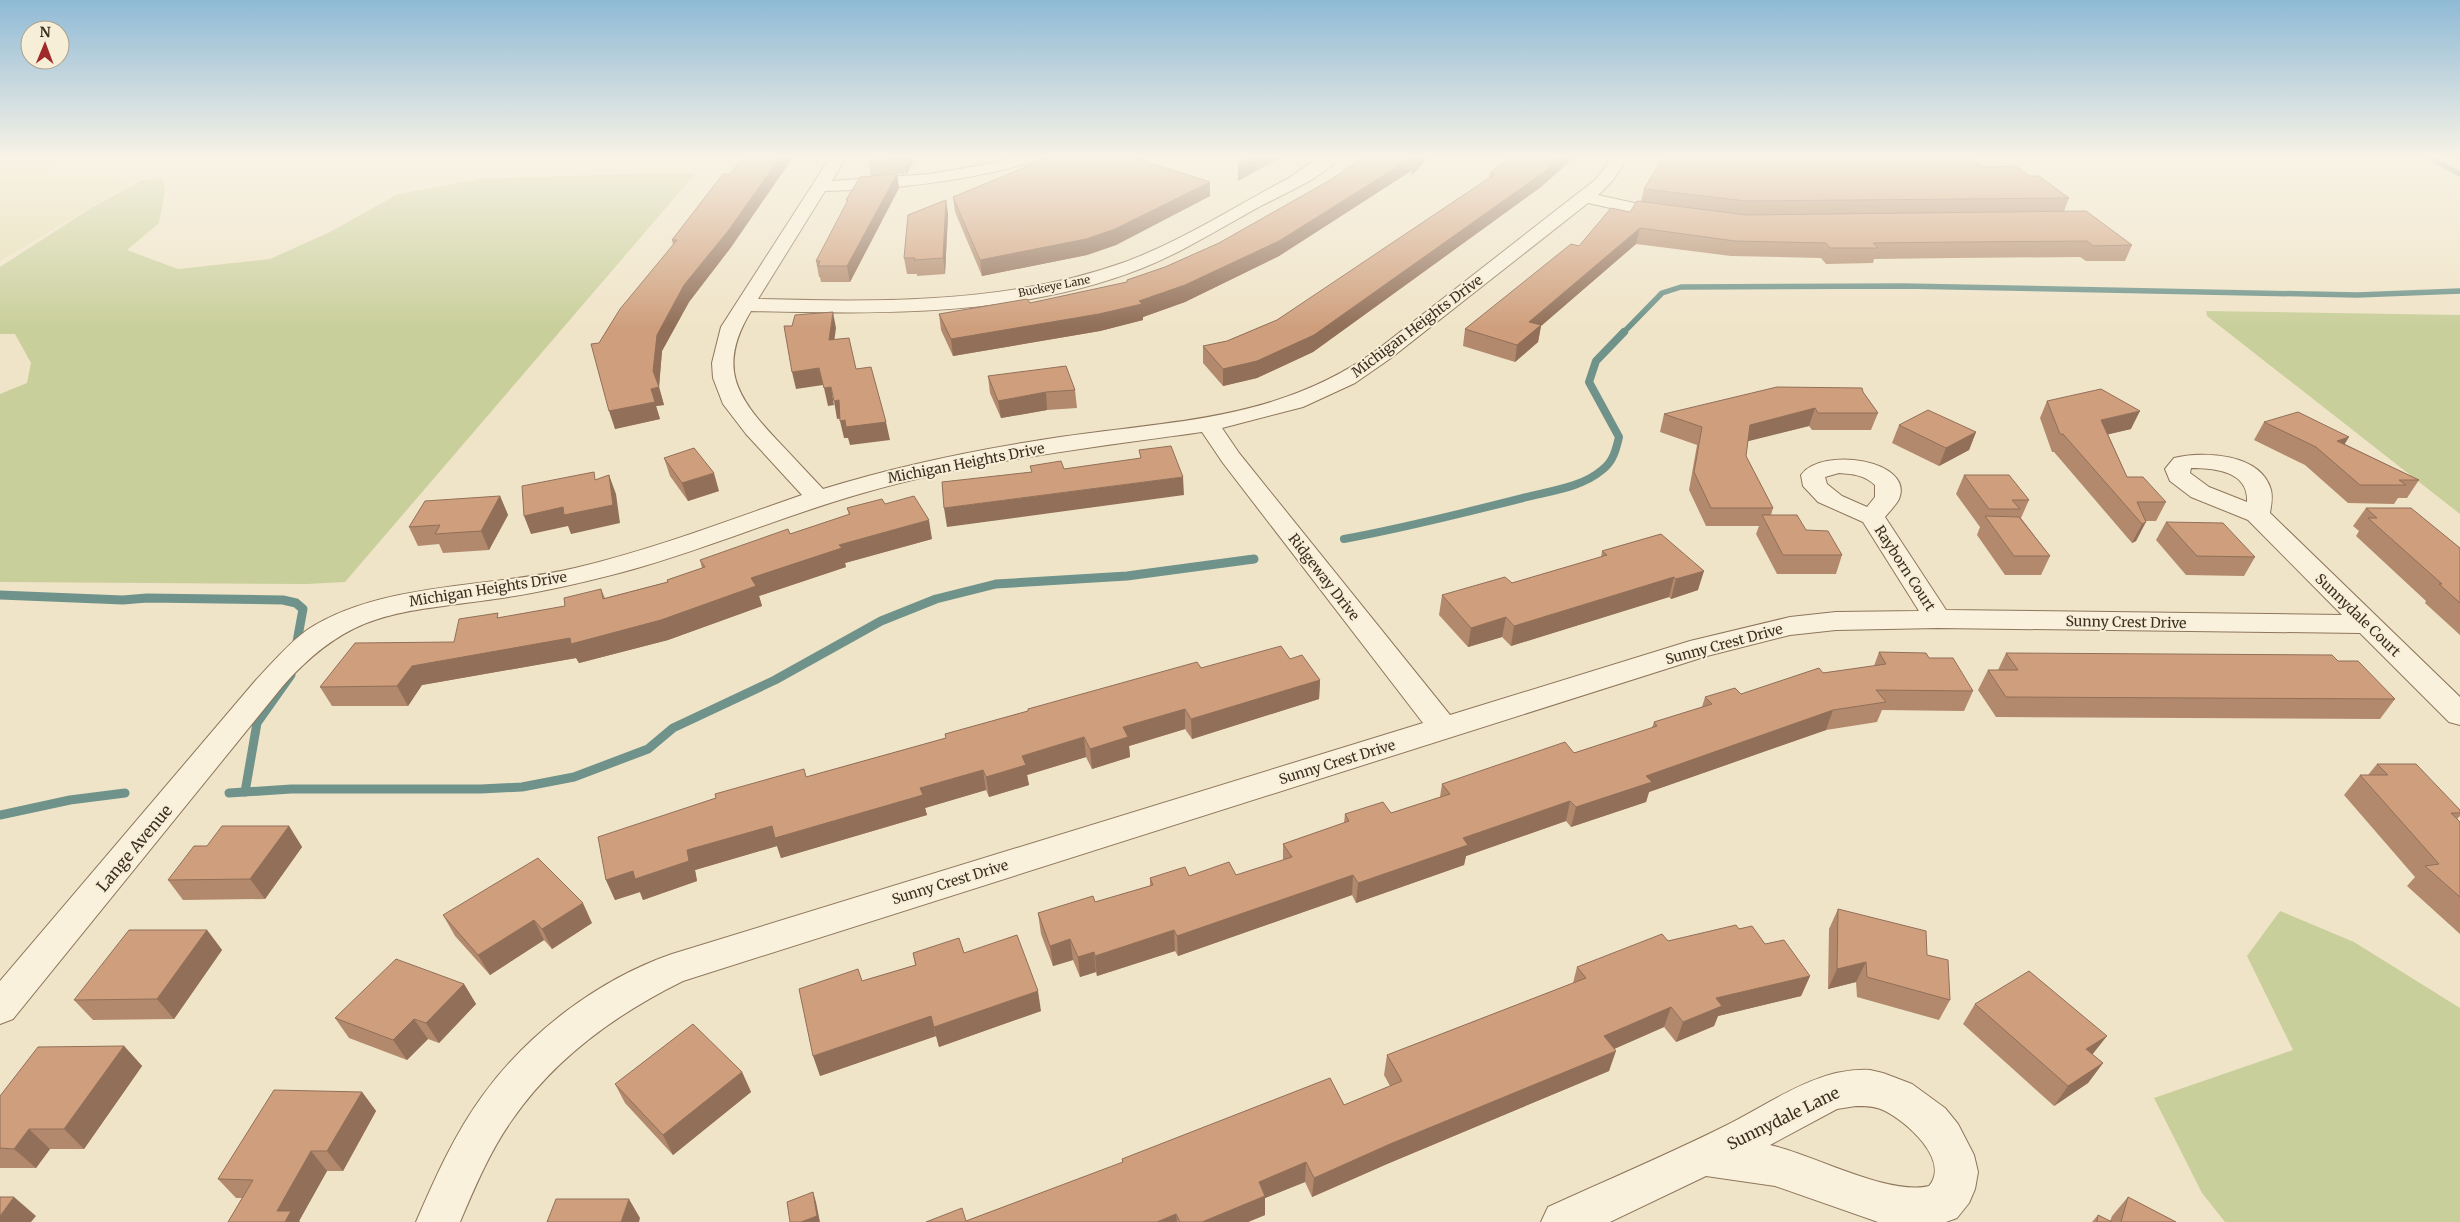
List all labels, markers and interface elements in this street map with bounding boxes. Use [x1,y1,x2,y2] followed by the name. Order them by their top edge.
[20,20,70,70] north arrow
[40,23,51,41] text: N
[1348,271,1486,381] street label: Michigan Heights Drive
[1017,272,1091,300] street label: Buckeye Lane
[886,439,1046,487] street label: Michigan Heights Drive
[1871,522,1940,615] street label: Rayborn Court
[1284,530,1364,624] street label: Ridgeway Drive
[408,568,568,610] street label: Michigan Heights Drive
[2312,570,2405,661] street label: Sunnydale Court
[2065,612,2187,632] street label: Sunny Crest Drive
[1663,620,1785,668] street label: Sunny Crest Drive
[1277,736,1397,788] street label: Sunny Crest Drive
[92,800,176,896] street label: Lange Avenue
[890,856,1010,908] street label: Sunny Crest Drive
[1723,1082,1843,1154] street label: Sunnydale Lane

